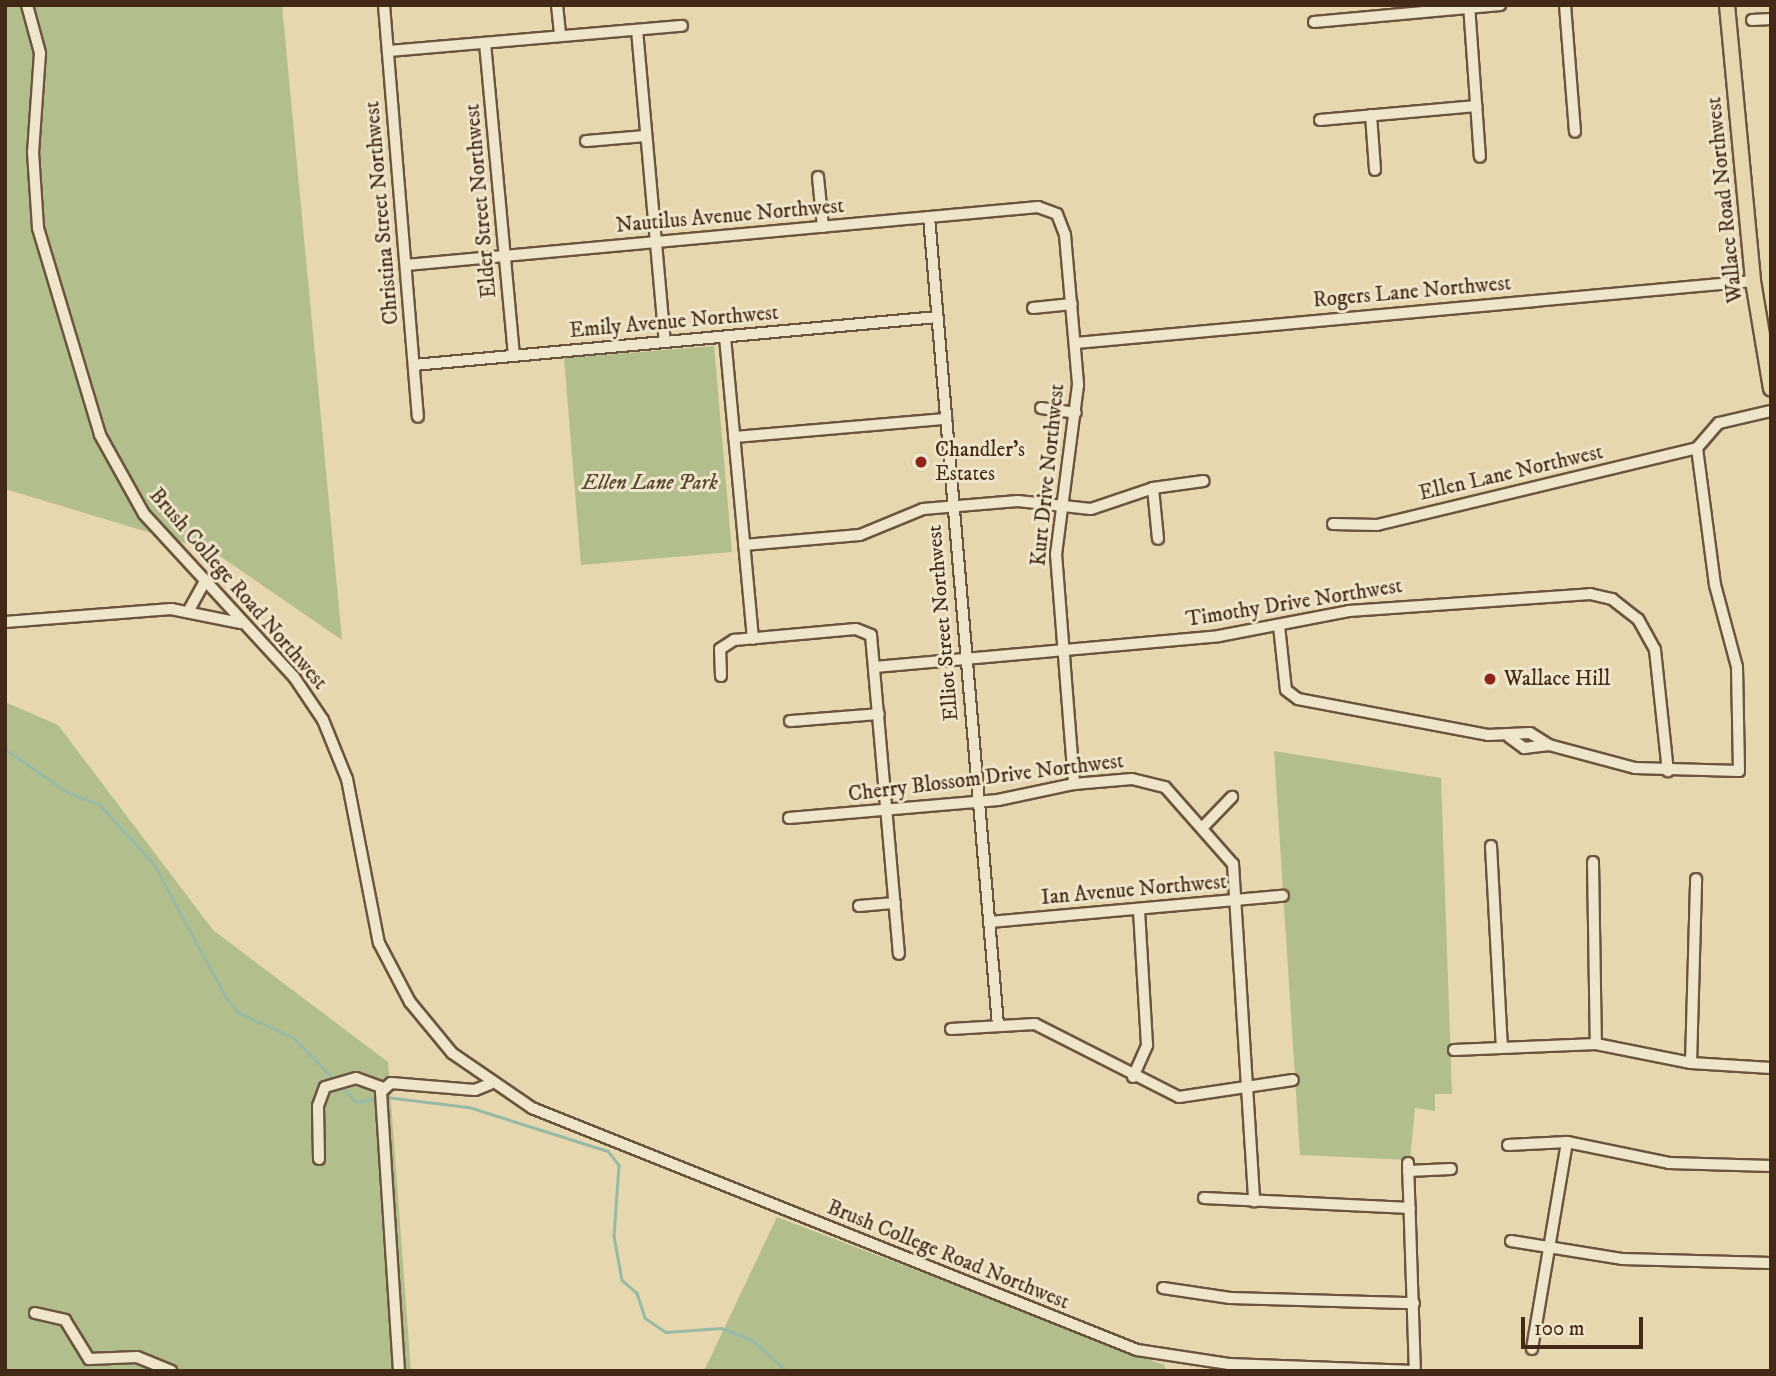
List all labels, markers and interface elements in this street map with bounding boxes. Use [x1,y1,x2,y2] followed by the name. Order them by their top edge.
[1702,96,1748,304] street label: Wallace Road Northwest
[360,100,404,326] street label: Christina Street Northwest
[460,103,502,299] street label: Elder Street Northwest
[615,193,845,239] street label: Nautilus Avenue Northwest
[1312,271,1512,313] street label: Rogers Lane Northwest
[568,300,780,344] street label: Emily Avenue Northwest
[1026,383,1070,567] street label: Kurt Drive Northwest
[935,437,1025,487] place label: Chandler's Estates
[1417,440,1605,506] street label: Ellen Lane Northwest
[913,454,929,470] marker: Chandler's Estates
[582,470,718,496] park label: Ellen Lane Park
[144,483,332,695] street label: Brush College Road Northwest
[922,524,964,722] street label: Elliot Street Northwest
[1184,573,1404,633] street label: Timothy Drive Northwest
[1504,666,1610,692] place label: Wallace Hill
[1482,671,1498,687] marker: Wallace Hill
[847,749,1125,807] street label: Cherry Blossom Drive Northwest
[1040,869,1228,911] street label: Ian Avenue Northwest
[823,1195,1073,1315] street label: Brush College Road Northwest
[1524,1302,1646,1346] scale bar
[1534,1316,1585,1342] text: 100 m

